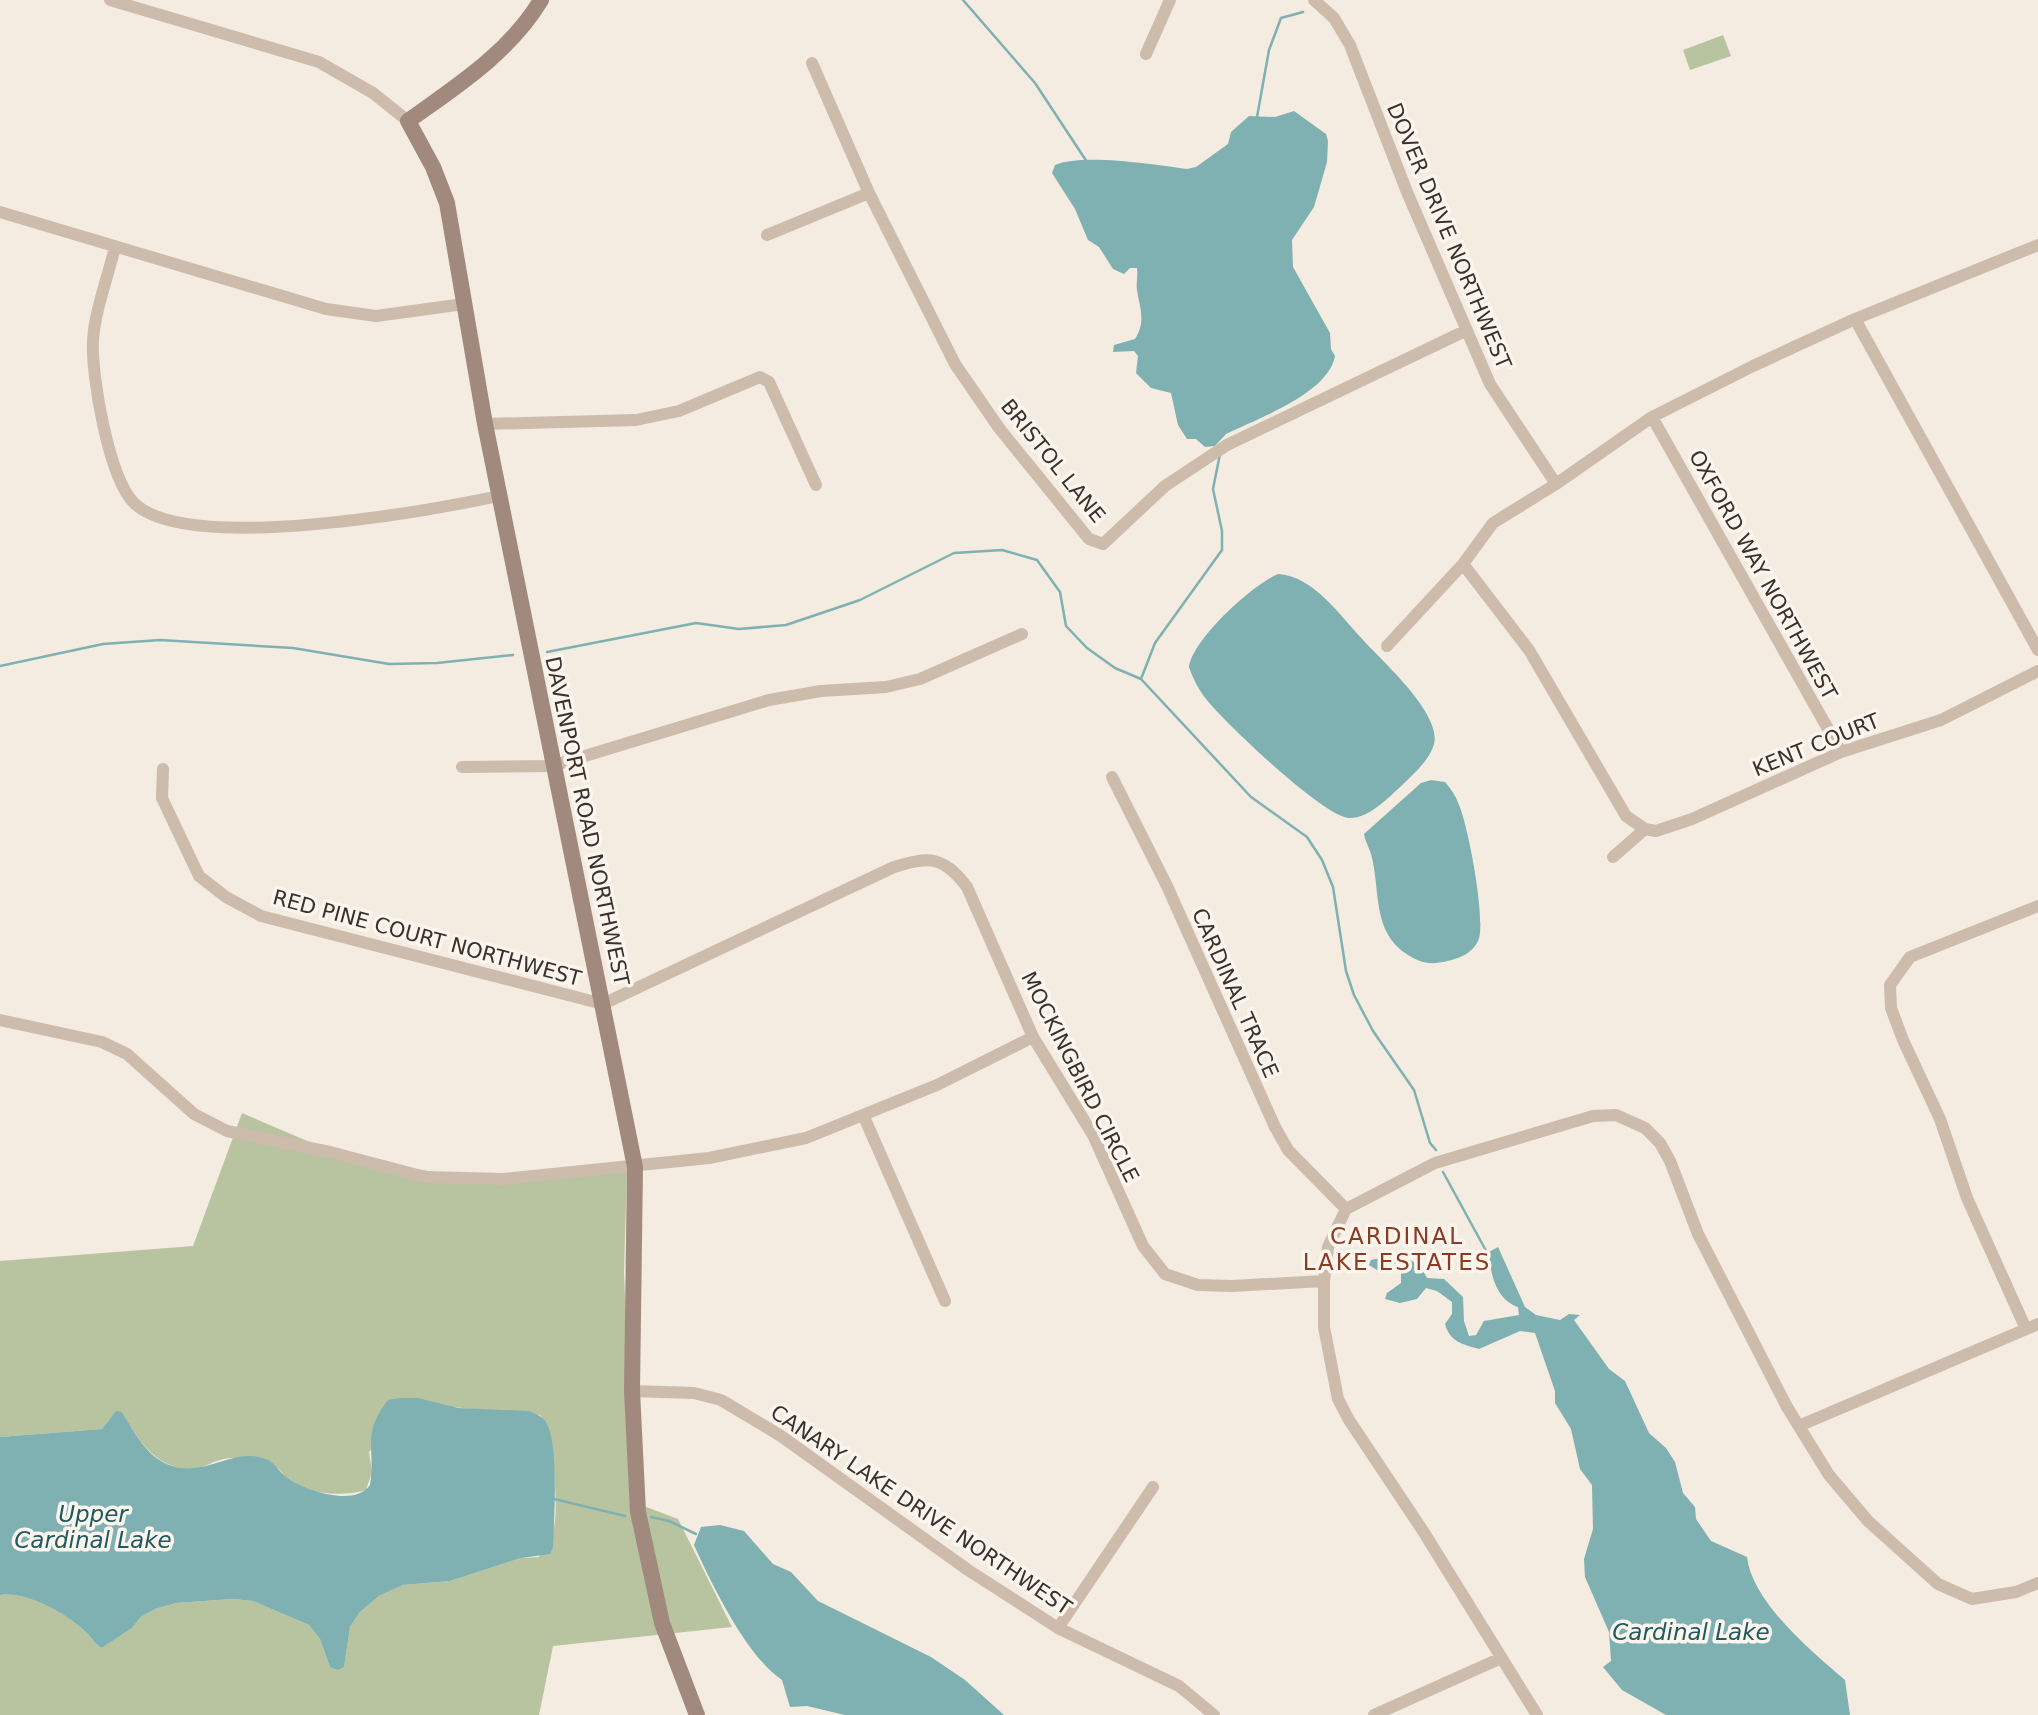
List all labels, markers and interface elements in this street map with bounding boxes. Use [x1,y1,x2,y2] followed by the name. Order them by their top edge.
[1382,99,1516,373] street label: DOVER DRIVE NORTHWEST
[996,394,1110,528] street label: BRISTOL LANE
[1684,446,1842,704] street label: OXFORD WAY NORTHWEST
[540,654,634,988] street label: DAVENPORT ROAD NORTHWEST
[1749,709,1883,781] street label: KENT COURT
[270,885,584,991] street label: RED PINE COURT NORTHWEST
[1187,905,1283,1081] street label: CARDINAL TRACE
[1016,968,1144,1186] street label: MOCKINGBIRD CIRCLE
[1303,1223,1491,1275] district label: CARDINAL LAKE ESTATES
[766,1400,1076,1620] street label: CANARY LAKE DRIVE NORTHWEST
[14,1501,172,1553] water label: Upper Cardinal Lake
[1612,1619,1770,1645] water label: Cardinal Lake

